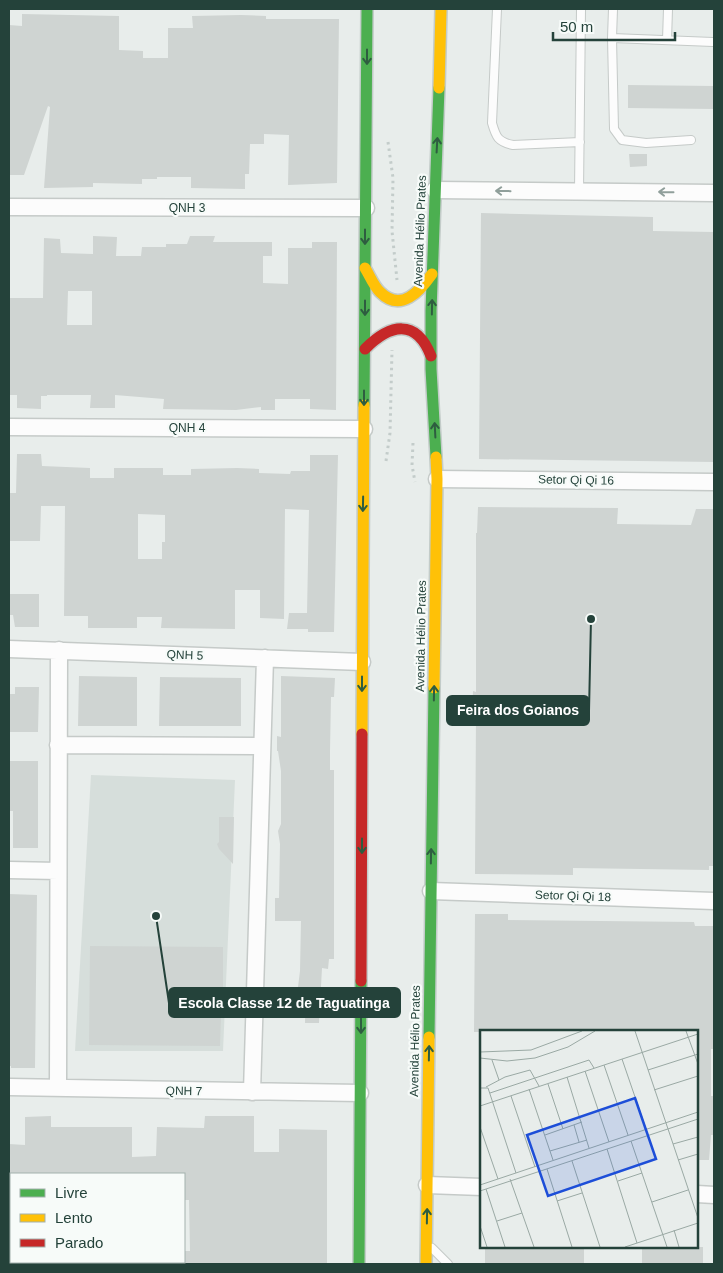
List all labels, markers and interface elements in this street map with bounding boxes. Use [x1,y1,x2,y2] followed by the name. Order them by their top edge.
[553,10,676,42] scale bar
[560,18,593,35] text: 50 m
[362,49,371,65] one-way arrow
[433,137,442,153] one-way arrow
[411,175,429,287] street label: Avenida Hélio Prates
[495,186,512,196] one-way arrow
[658,187,674,197] one-way arrow
[169,201,206,215] street label: QNH 3
[360,228,370,244] one-way arrow
[427,299,437,316] one-way arrow
[360,300,370,316] one-way arrow
[360,389,369,405] one-way arrow
[169,421,206,435] street label: QNH 4
[430,422,439,438] one-way arrow
[538,472,614,488] street label: Setor Qi Qi 16
[359,496,368,512] one-way arrow
[413,580,429,692] street label: Avenida Hélio Prates
[166,647,204,663] street label: QNH 5
[357,676,367,692] one-way arrow
[429,685,439,702] one-way arrow
[447,696,589,725] callout: Feira dos Goianos
[457,702,579,718] text: Feira dos Goianos
[357,838,367,854] one-way arrow
[426,848,436,864] one-way arrow
[535,888,612,904] street label: Setor Qi Qi 18
[407,985,423,1097] street label: Avenida Hélio Prates
[169,988,400,1017] callout: Escola Classe 12 de Taguatinga
[178,995,390,1011] text: Escola Classe 12 de Taguatinga
[356,1018,365,1034] one-way arrow
[480,1030,698,1248] inset map
[424,1045,434,1062] one-way arrow
[166,1084,203,1098] street label: QNH 7
[10,1173,185,1263] legend
[55,1184,88,1201] text: Livre
[422,1208,431,1224] one-way arrow
[55,1209,93,1226] text: Lento
[55,1234,103,1251] text: Parado

